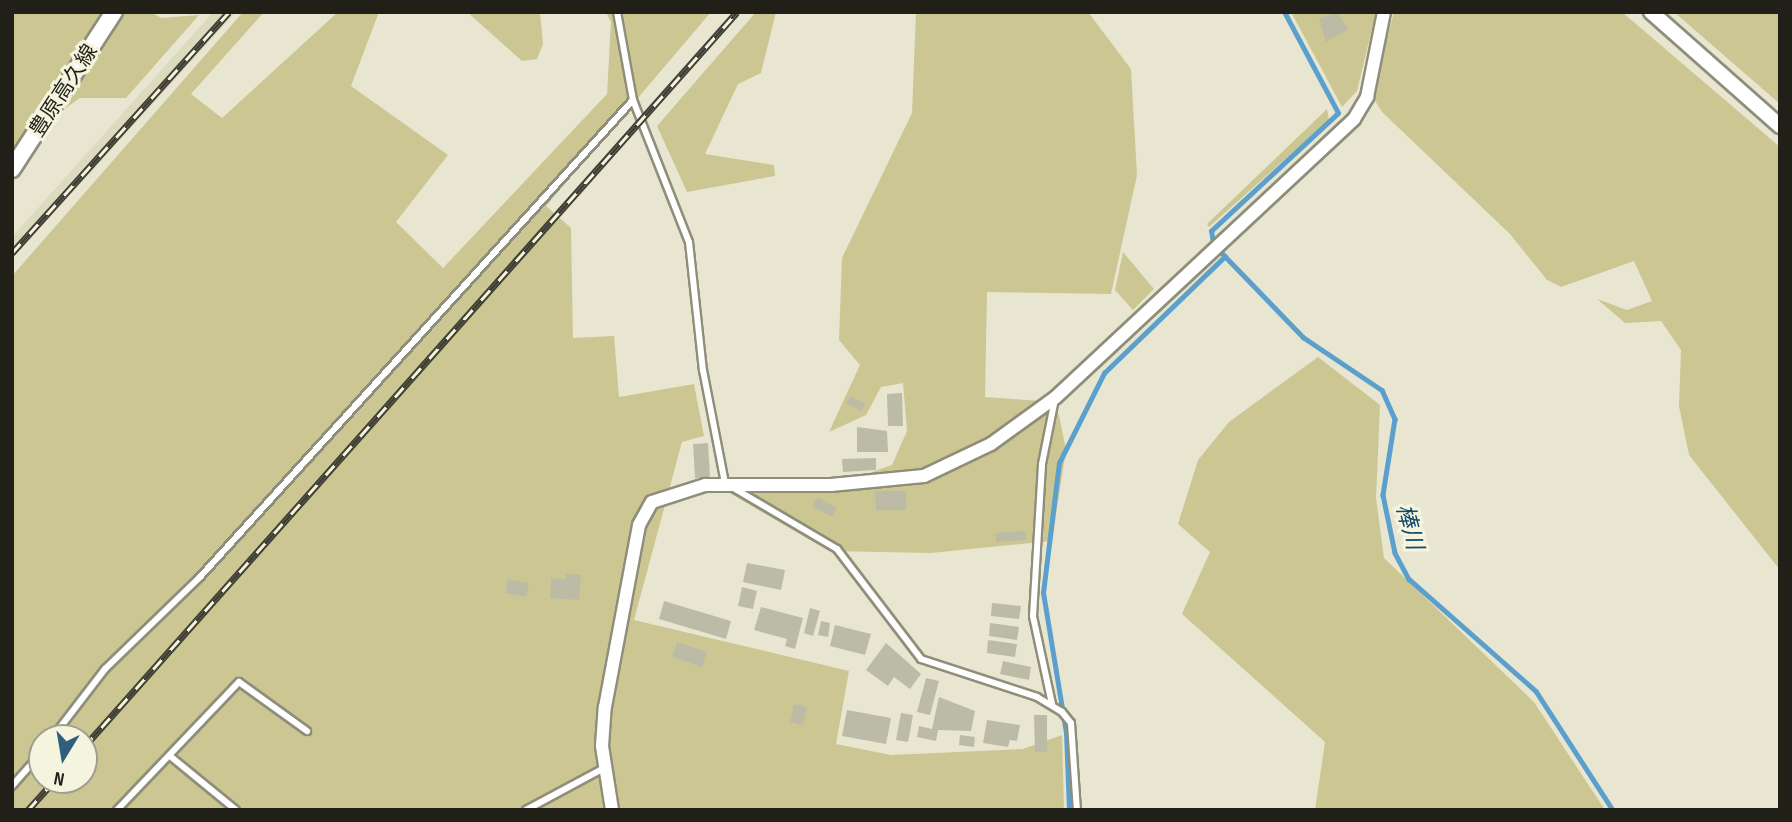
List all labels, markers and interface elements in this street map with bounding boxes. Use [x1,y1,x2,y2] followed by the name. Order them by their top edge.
[25,40,103,142] street label: 豊原高久線
[1390,501,1428,553] water label: 棒川
[28,724,98,794] north arrow
[52,766,66,790] text: N

